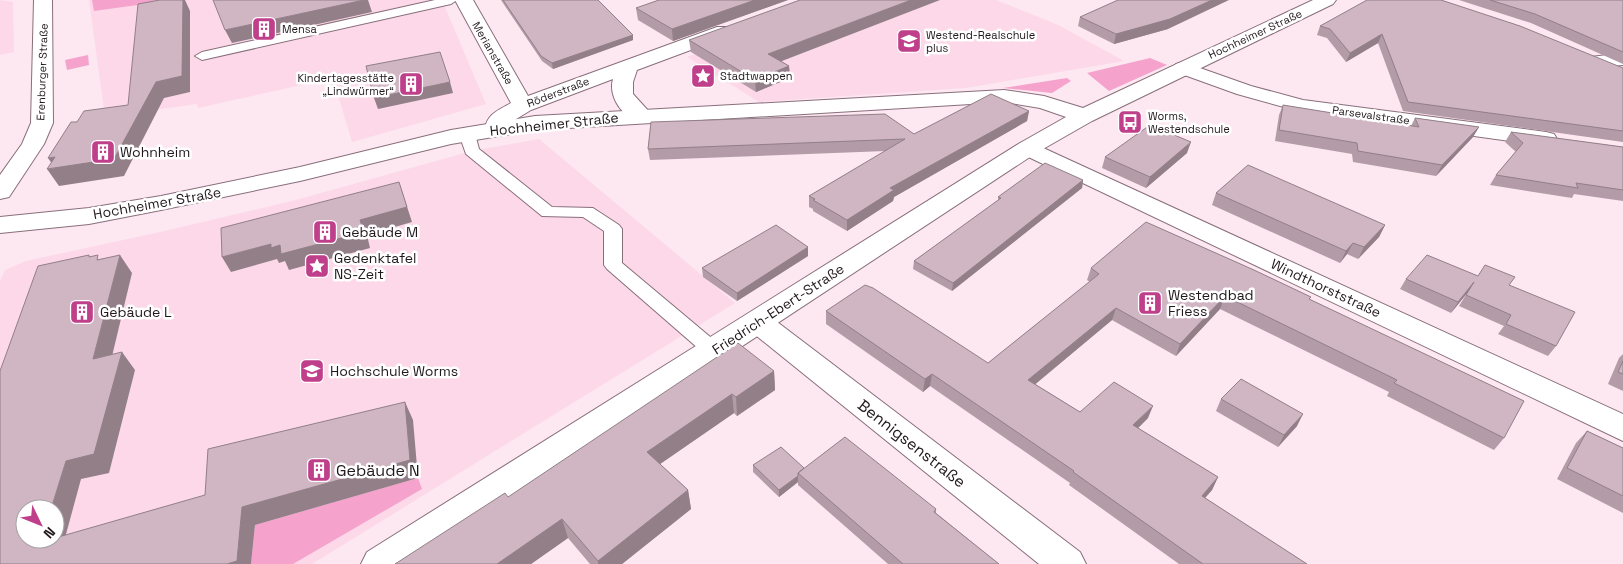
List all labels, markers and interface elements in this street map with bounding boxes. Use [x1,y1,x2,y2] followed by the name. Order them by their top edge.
[1206,6,1304,62] street label: Hochheimer Straße
[251,16,277,42] building icon: Mensa
[469,19,517,87] street label: Merianstraße
[282,22,318,36] place label: Mensa
[33,23,51,121] street label: Erenburger Straße
[896,28,922,54] school or university icon: Westend-Realschule plus
[926,28,1035,55] place label: Westend-Realschule plus
[690,63,716,89] place icon: Stadtwappen
[720,69,793,83] place label: Stadtwappen
[297,71,394,98] place label: Kindertagesstätte „Lindwürmer“
[398,71,424,97] building icon: Kindertagesstätte „Lindwürmer“
[525,74,591,110] street label: Röderstraße
[1331,103,1411,127] street label: Parsevalstraße
[489,108,619,140] street label: Hochheimer Straße
[1117,109,1143,135] bus stop icon: Worms, Westendschule
[1148,109,1230,136] place label: Worms, Westendschule
[90,139,116,165] building icon: Wohnheim
[120,143,190,161] place label: Wohnheim
[92,183,222,223] street label: Hochheimer Straße
[312,219,338,245] building icon: Gebäude M
[342,223,418,241] place label: Gebäude M
[334,249,417,283] place label: Gedenktafel NS-Zeit
[304,253,330,279] place icon: Gedenktafel NS-Zeit
[1268,255,1384,321] street label: Windthorststraße
[709,260,847,358] street label: Friedrich-Ebert-Straße
[1168,286,1254,320] place label: Westendbad Friess
[1137,290,1163,316] building icon: Westendbad Friess
[69,299,95,325] building icon: Gebäude L
[100,303,172,321] place label: Gebäude L
[299,358,325,384] school or university icon: Hochschule Worms
[330,362,458,380] place label: Hochschule Worms
[853,395,970,492] street label: Bennigsenstraße
[306,457,332,483] building icon: Gebäude N
[336,460,420,481] place label: Gebäude N
[15,499,65,549] north arrow
[40,523,59,542] text: N

